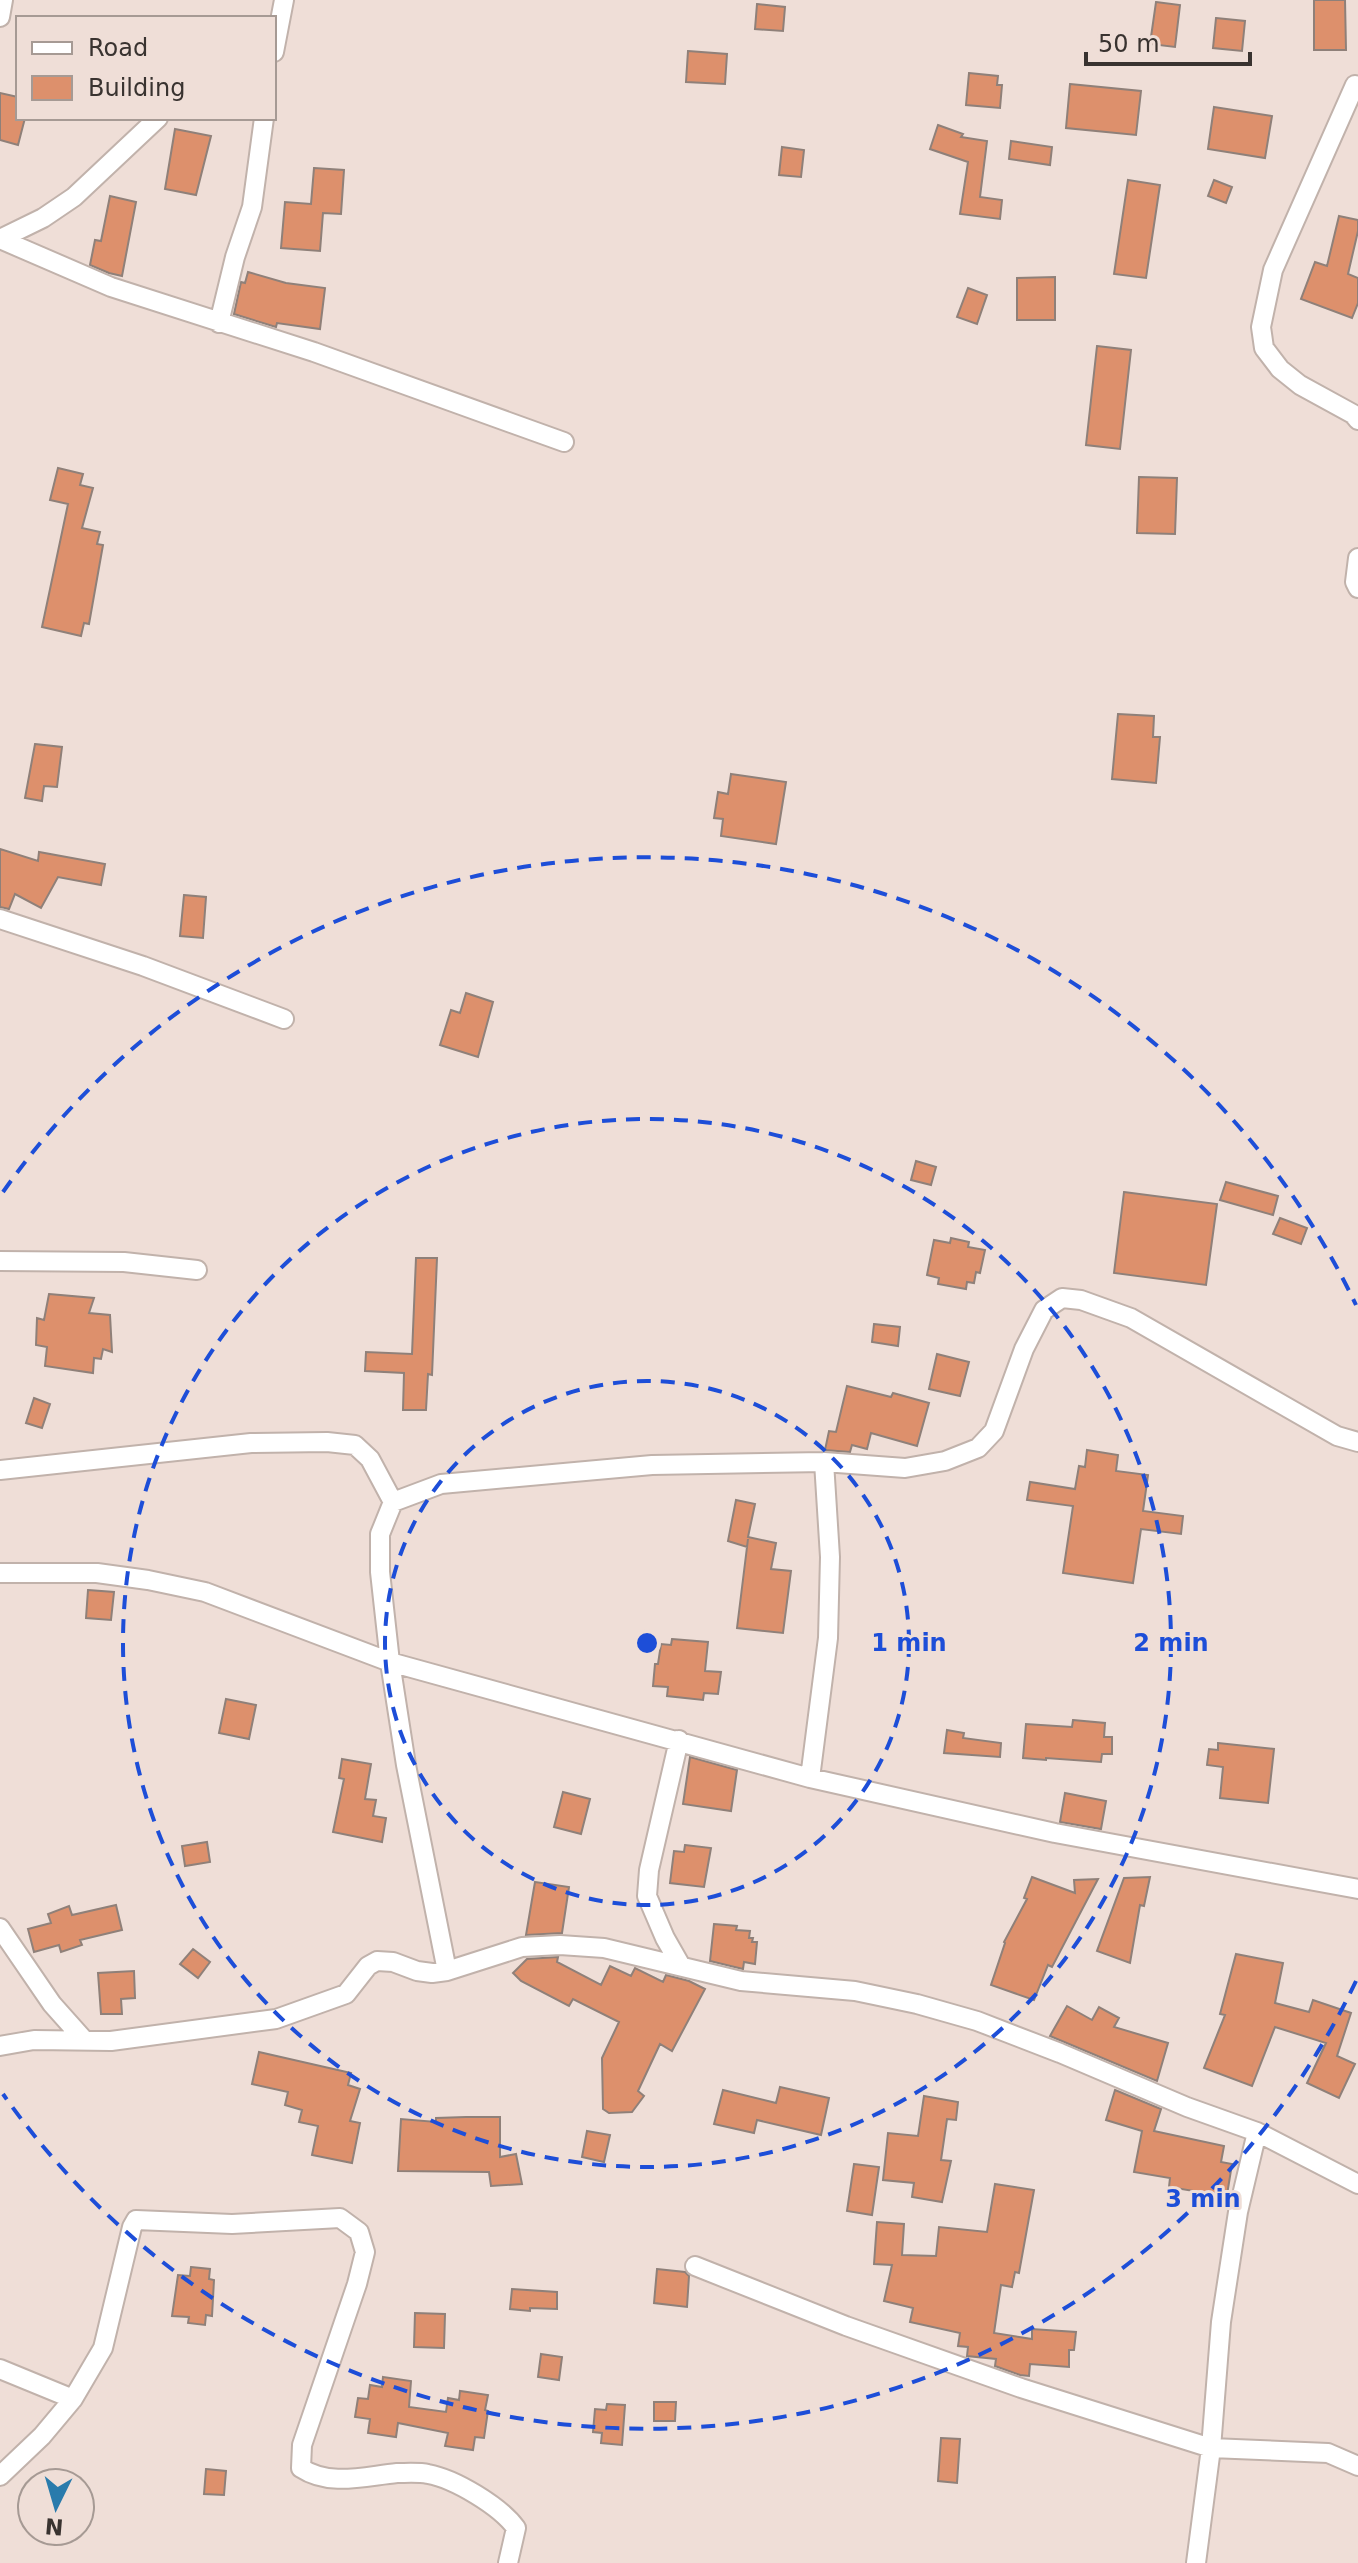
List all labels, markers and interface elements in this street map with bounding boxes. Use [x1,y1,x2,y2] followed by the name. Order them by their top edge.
[16,16,276,120] legend
[1086,16,1250,66] scale bar
[1098,30,1160,58] text: 50 m
[88,34,148,62] text: Road
[88,74,185,102] text: Building
[633,1629,661,1657] centre of rings
[871,1629,947,1657] text: 1 min
[1133,1629,1209,1657] text: 2 min
[1165,2185,1241,2213] text: 3 min
[16,2467,96,2547] north arrow
[44,2513,65,2540] text: N

